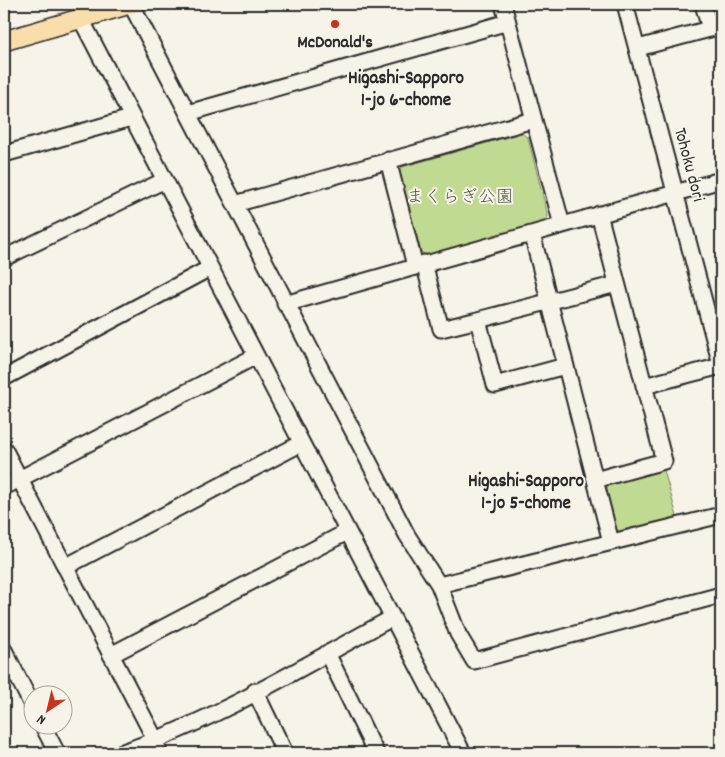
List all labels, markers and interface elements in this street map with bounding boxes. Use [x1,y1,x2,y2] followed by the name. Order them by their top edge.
[329,18,341,30] marker: McDonald's
[297,31,373,56] place label: McDonald's
[348,66,464,115] district label: Higashi-Sapporo 1-jo 6-chome
[666,125,710,205] street label: Tohoku dori
[406,186,514,211] park label: まくらぎ公園
[468,469,584,518] district label: Higashi-Sapporo 1-jo 5-chome
[22,684,72,734] north arrow
[33,709,50,729] text: N

